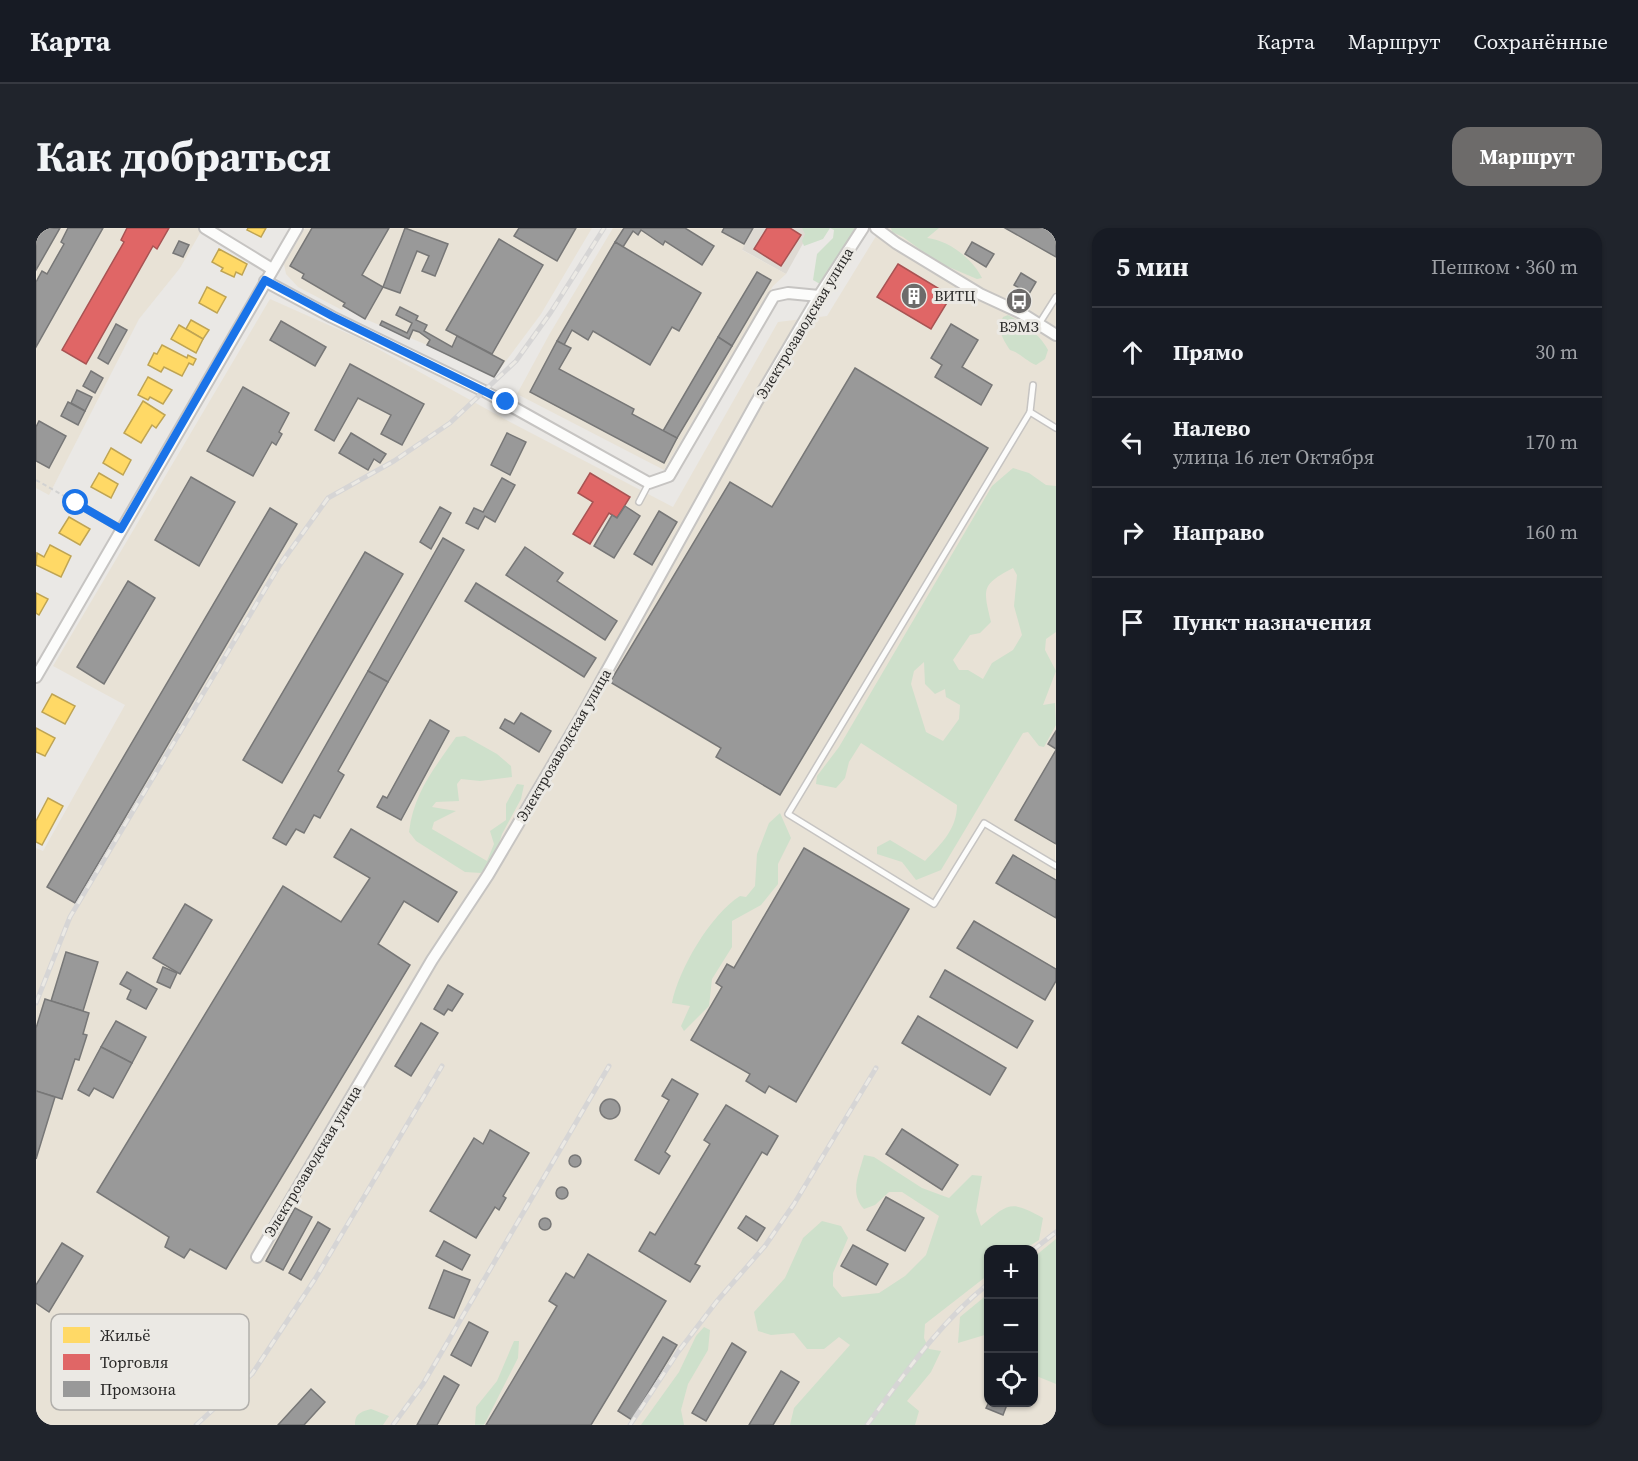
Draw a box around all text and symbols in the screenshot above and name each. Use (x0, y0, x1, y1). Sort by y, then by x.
text: Карта (30, 22, 111, 60)
text: Карта (1257, 27, 1315, 56)
text: Маршрут (1348, 27, 1441, 56)
text: Сохранённые (1474, 27, 1608, 56)
text: Как добраться (36, 127, 331, 185)
button: Маршрут (1452, 127, 1602, 186)
street label: Электрозаводская улица (751, 243, 858, 402)
text: 5 мин (1116, 249, 1189, 285)
text: Пешком · 360 m (1431, 253, 1578, 281)
building icon: ВИТЦ (899, 281, 929, 311)
place label: ВИТЦ (934, 285, 976, 306)
bus stop icon: ВЭМЗ (1004, 286, 1034, 316)
place label: ВЭМЗ (999, 316, 1039, 337)
icon: ahead (1116, 336, 1149, 369)
text: Прямо (1173, 337, 1243, 367)
text: 30 m (1535, 338, 1578, 366)
route end (492, 388, 518, 414)
text: Налево (1173, 413, 1250, 443)
icon: left (1116, 426, 1149, 459)
text: 170 m (1525, 428, 1578, 456)
text: улица 16 лет Октября (1173, 443, 1374, 471)
route start (62, 489, 88, 515)
icon: right (1116, 516, 1149, 549)
text: Направо (1173, 517, 1264, 547)
text: 160 m (1525, 518, 1578, 546)
icon: arrive (1116, 606, 1149, 639)
text: Пункт назначения (1173, 607, 1371, 637)
street label: Электрозаводская улица (511, 664, 616, 825)
street label: Электрозаводская улица (259, 1081, 366, 1240)
map controls (984, 1245, 1038, 1407)
button: + (984, 1245, 1038, 1299)
button: − (984, 1299, 1038, 1353)
legend (51, 1314, 249, 1410)
text: Жильё (100, 1324, 150, 1346)
text: Торговля (100, 1351, 168, 1373)
button: locate (984, 1353, 1038, 1407)
text: Промзона (100, 1378, 177, 1400)

